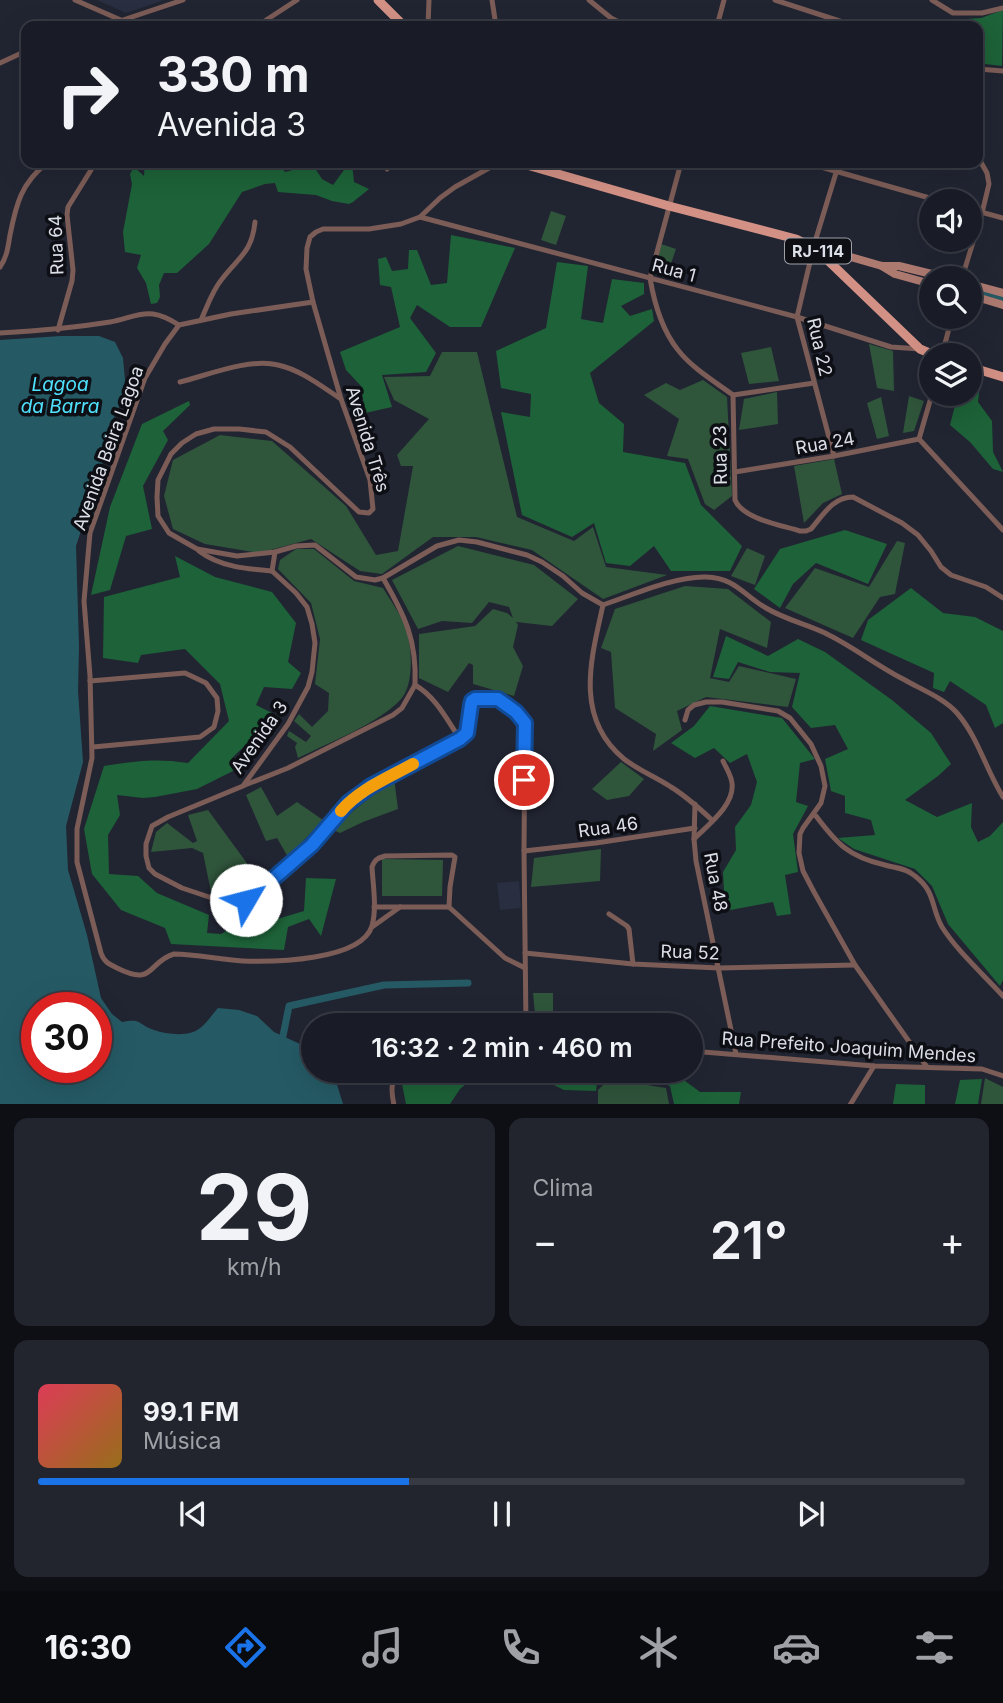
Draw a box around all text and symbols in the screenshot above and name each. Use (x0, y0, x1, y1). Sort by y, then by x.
text: 330 m (157, 45, 310, 104)
icon: right (42, 49, 133, 140)
text: Avenida 3 (157, 105, 306, 144)
map controls (919, 189, 982, 406)
button: sound (919, 189, 982, 252)
street label: Rua 64 (44, 215, 68, 275)
road number: RJ-114 (785, 238, 851, 264)
street label: Rua 1 (650, 254, 698, 286)
button: search (919, 266, 982, 329)
street label: Rua 22 (803, 316, 837, 378)
button: layers (919, 343, 982, 406)
street label: Avenida Beira Lagoa (68, 363, 148, 533)
water label: Lagoa da Barra (21, 373, 100, 418)
street label: Avenida Três (342, 383, 394, 495)
street label: Rua 23 (709, 425, 731, 485)
street label: Rua 24 (794, 427, 856, 459)
street label: Avenida 3 (226, 697, 292, 777)
pin (494, 750, 554, 810)
icon: arrive (505, 761, 543, 799)
street label: Rua 46 (577, 812, 639, 842)
street label: Rua 48 (700, 850, 732, 914)
position arrow (209, 863, 283, 937)
street label: Rua 52 (660, 940, 720, 964)
speed limit sign: 30 (21, 992, 112, 1083)
street label: Rua Prefeito Joaquim Mendes (721, 1028, 977, 1066)
text: 16:32 · 2 min · 460 m (371, 1032, 633, 1063)
text: 29 (196, 1152, 312, 1262)
text: Clima (533, 1174, 594, 1202)
text: 21° (710, 1209, 788, 1272)
text: − (533, 1218, 558, 1264)
text: + (940, 1218, 965, 1264)
text: km/h (227, 1253, 282, 1281)
text: 99.1 FM (143, 1396, 239, 1427)
text: Música (143, 1427, 221, 1455)
icon: previous (174, 1495, 212, 1533)
icon: pause (483, 1495, 521, 1533)
icon: next (792, 1495, 830, 1533)
icon: directions (221, 1623, 270, 1672)
icon: music (358, 1623, 407, 1672)
icon: phone (496, 1623, 545, 1672)
icon: climate (634, 1623, 683, 1672)
icon: car (772, 1623, 821, 1672)
icon: filters (910, 1623, 959, 1672)
text: 16:30 (44, 1628, 132, 1667)

